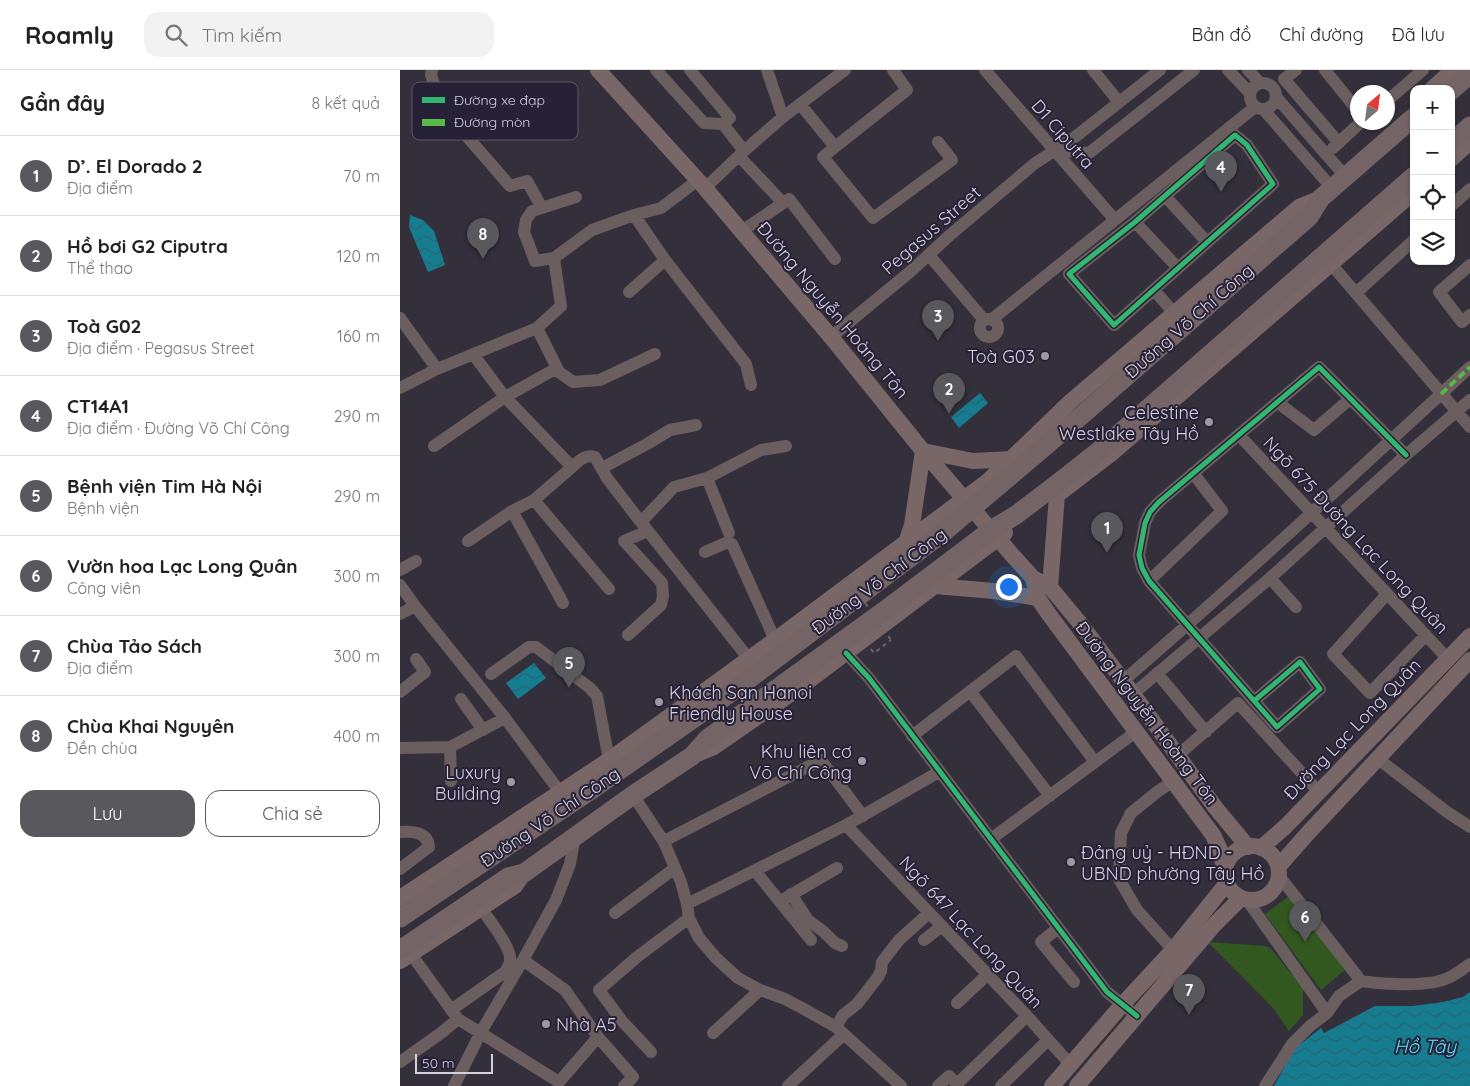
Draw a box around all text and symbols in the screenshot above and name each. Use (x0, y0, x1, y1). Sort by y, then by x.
search box (144, 12, 494, 57)
text: Roamly (25, 20, 114, 50)
icon: search (162, 21, 190, 49)
text: Tìm kiếm (202, 23, 282, 47)
text: Bản đồ (1192, 23, 1251, 46)
text: Chỉ đường (1279, 23, 1364, 46)
text: Đã lưu (1392, 23, 1445, 46)
legend (412, 82, 578, 140)
north arrow (1350, 85, 1395, 130)
map controls (1410, 85, 1455, 265)
button: + (1410, 85, 1455, 130)
text: Gần đây (20, 90, 105, 116)
text: Đường xe đạp (454, 91, 545, 109)
text: 8 kết quả (311, 93, 380, 113)
street label: D1 Ciputra (1026, 94, 1100, 174)
text: Đường mòn (454, 113, 530, 131)
button: − (1410, 130, 1455, 175)
pin: 4 (1205, 151, 1237, 192)
text: D’. El Dorado 2 (67, 154, 203, 178)
text: 1 (33, 166, 39, 186)
text: 70 m (343, 166, 380, 186)
button: locate (1410, 175, 1455, 220)
text: Địa điểm (67, 178, 133, 198)
street label: Pegasus Street (877, 181, 985, 279)
street label: Đường Nguyễn Hoàng Tôn (752, 217, 914, 403)
pin: 8 (467, 218, 499, 259)
button: layers (1410, 220, 1455, 265)
text: Hồ bơi G2 Ciputra (67, 234, 228, 258)
text: 2 (31, 246, 41, 266)
text: 120 m (337, 246, 380, 266)
text: Thể thao (67, 258, 133, 278)
street label: Đường Võ Chí Công (1120, 259, 1258, 383)
pin: 3 (922, 300, 954, 341)
text: Toà G02 (67, 314, 141, 338)
text: 3 (32, 326, 40, 346)
text: 160 m (337, 326, 380, 346)
text: Địa điểm · Pegasus Street (67, 338, 255, 358)
place label: Toà G03 (967, 345, 1035, 368)
marker: Toà G03 (1039, 350, 1051, 362)
pin: 2 (933, 373, 965, 414)
text: CT14A1 (67, 394, 129, 418)
place label: Celestine Westlake Tây Hồ (1059, 401, 1199, 445)
text: 4 (31, 406, 41, 426)
text: 290 m (334, 406, 380, 426)
marker: Celestine Westlake Tây Hồ (1203, 416, 1215, 428)
text: Địa điểm · Đường Võ Chí Công (67, 418, 290, 438)
street label: Ngõ 675 Đường Lạc Long Quân (1258, 431, 1454, 639)
text: Bệnh viện Tim Hà Nội (67, 474, 262, 498)
text: 5 (31, 486, 41, 506)
text: 290 m (334, 486, 380, 506)
text: Bệnh viện (67, 498, 139, 518)
pin: 1 (1091, 512, 1123, 553)
street label: Đường Võ Chí Công (807, 523, 951, 639)
text: Vườn hoa Lạc Long Quân (67, 554, 297, 578)
text: 6 (32, 566, 40, 586)
text: 300 m (334, 566, 380, 586)
your location (996, 574, 1022, 600)
text: Công viên (67, 578, 141, 598)
street label: Đường Nguyễn Hoàng Tôn (1070, 617, 1224, 809)
text: Chùa Tảo Sách (67, 634, 202, 658)
text: 7 (32, 646, 40, 666)
text: 300 m (334, 646, 380, 666)
pin: 5 (553, 647, 585, 688)
street label: Đường Lạc Long Quân (1278, 653, 1426, 805)
text: Địa điểm (67, 658, 133, 678)
place label: Khách Sạn Hanoi Friendly House (669, 681, 812, 725)
marker: Khách Sạn Hanoi Friendly House (653, 696, 665, 708)
text: Chùa Khai Nguyên (67, 714, 234, 738)
text: 8 (32, 726, 40, 746)
text: 400 m (334, 726, 380, 746)
text: Đền chùa (67, 738, 137, 758)
place label: Khu liên cơ Võ Chí Công (749, 740, 852, 784)
marker: Khu liên cơ Võ Chí Công (856, 755, 868, 767)
place label: Luxury Building (435, 761, 501, 805)
street label: Đường Võ Chí Công (476, 762, 624, 872)
marker: Luxury Building (505, 776, 517, 788)
button: Lưu (20, 790, 195, 837)
button: Chia sẻ (205, 790, 380, 837)
place label: Đảng uỷ - HĐND - UBND phường Tây Hồ (1081, 841, 1264, 885)
street label: Ngõ 647 Lạc Long Quân (894, 851, 1048, 1013)
marker: Đảng uỷ - HĐND - UBND phường Tây Hồ (1065, 856, 1077, 868)
pin: 6 (1289, 901, 1321, 942)
pin: 7 (1173, 974, 1205, 1015)
place label: Nhà A5 (556, 1013, 617, 1036)
marker: Nhà A5 (540, 1018, 552, 1030)
water label: Hồ Tây (1394, 1034, 1457, 1058)
scale bar (415, 1051, 492, 1074)
text: 50 m (422, 1054, 455, 1072)

